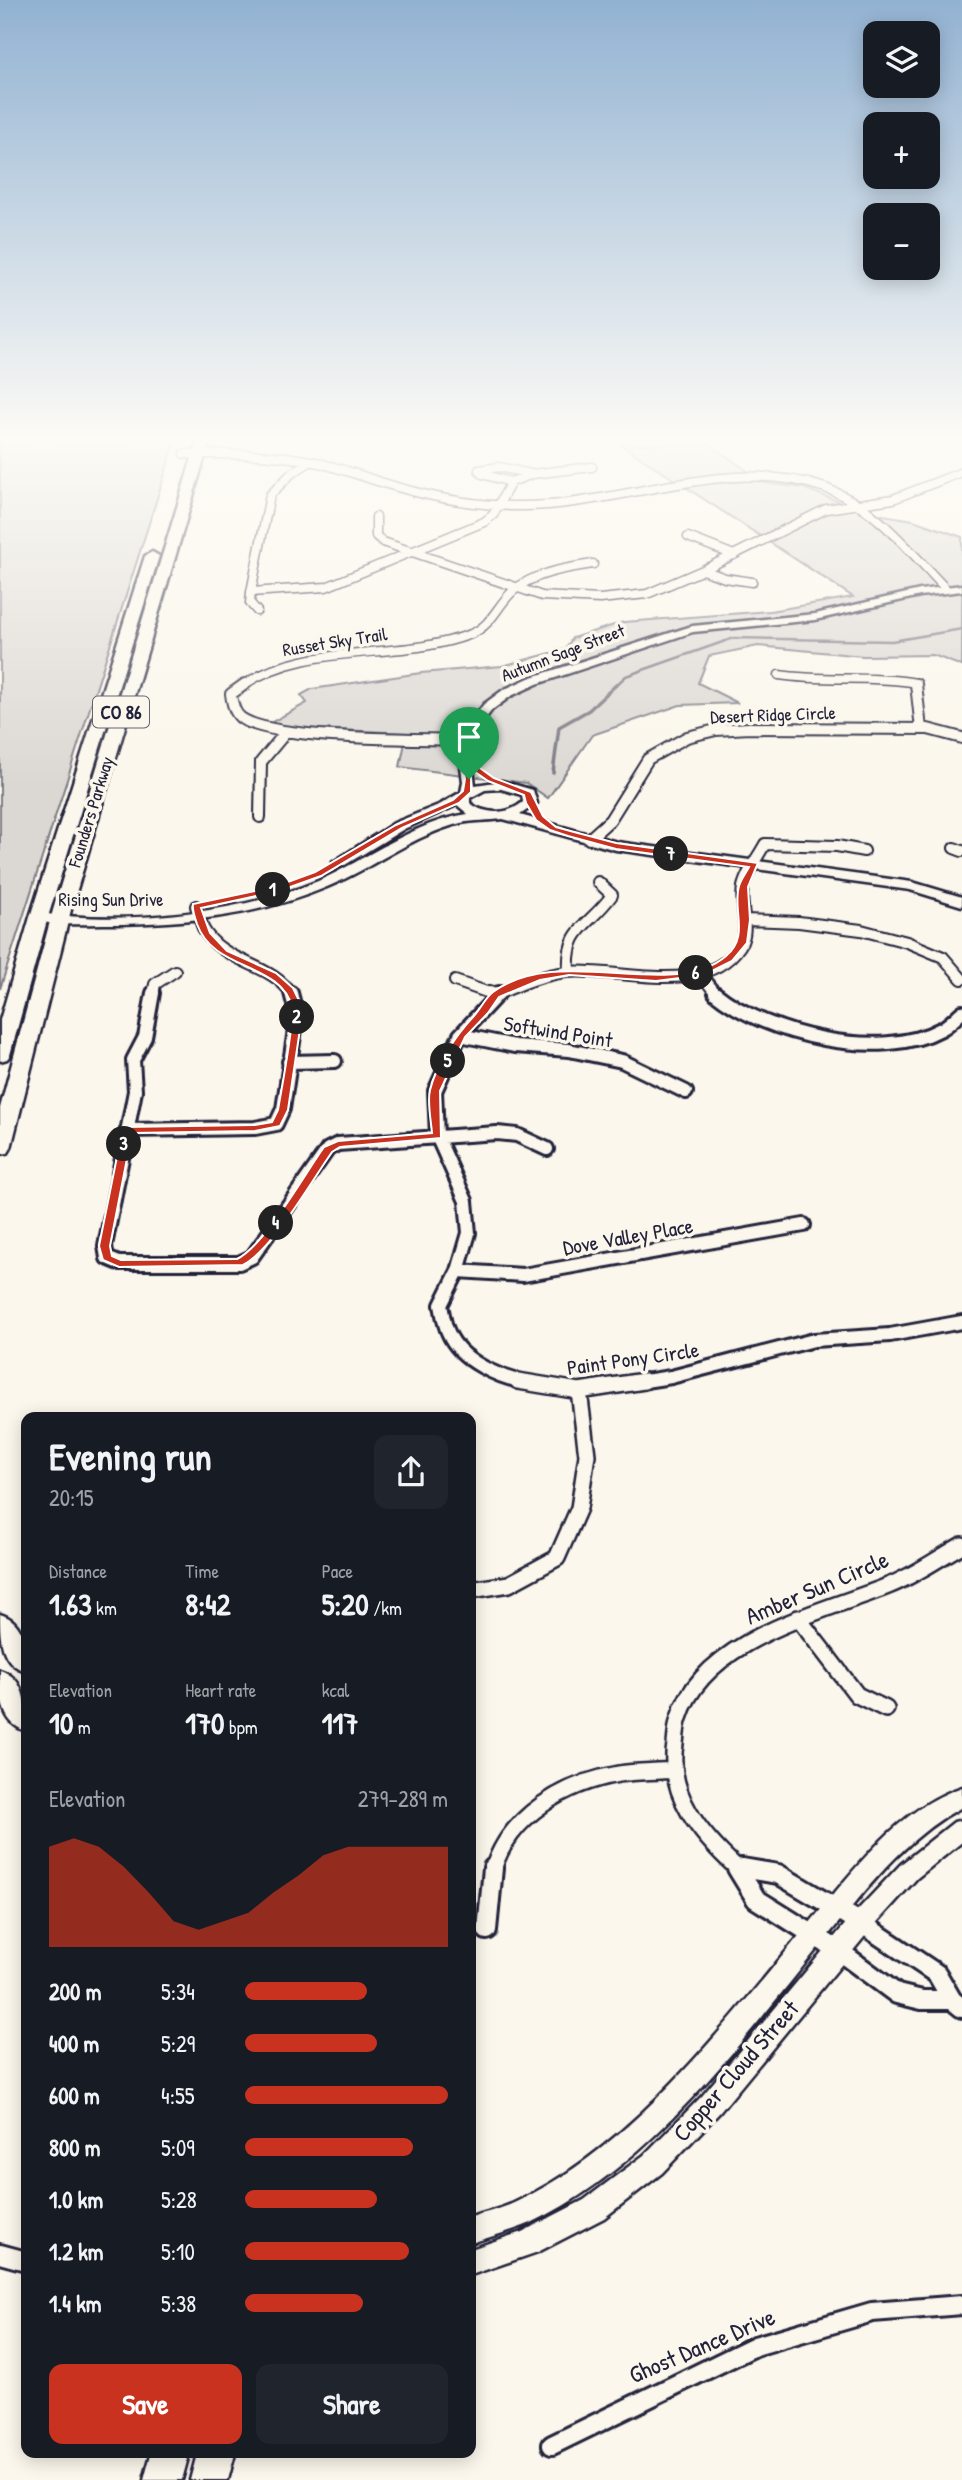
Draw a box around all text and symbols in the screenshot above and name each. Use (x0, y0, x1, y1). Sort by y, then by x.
map controls (863, 21, 940, 280)
button: layers (863, 21, 940, 98)
button: + (863, 112, 940, 189)
button: − (863, 203, 940, 280)
street label: Autumn Sage Street (497, 617, 629, 688)
street label: Russet Sky Trail (281, 621, 389, 662)
road number: CO 86 (93, 696, 149, 727)
street label: Desert Ridge Circle (710, 700, 836, 729)
pin (439, 707, 499, 779)
icon: arrive (450, 718, 488, 756)
street label: Founders Parkway (62, 753, 119, 871)
pin: 7 (654, 836, 688, 872)
text: 7 (666, 840, 675, 866)
pin: 1 (256, 872, 290, 908)
text: 1 (269, 876, 276, 902)
street label: Rising Sun Drive (58, 887, 164, 912)
pin: 6 (678, 956, 714, 990)
text: 6 (692, 959, 699, 985)
pin: 2 (280, 1000, 314, 1034)
text: 2 (292, 1003, 301, 1029)
street label: Softwind Point (502, 1009, 615, 1055)
pin: 5 (430, 1044, 466, 1078)
text: 5 (443, 1047, 452, 1073)
pin: 3 (106, 1126, 142, 1162)
text: 3 (119, 1130, 128, 1156)
pin: 4 (258, 1206, 294, 1240)
text: 4 (272, 1209, 279, 1235)
street label: Dove Valley Place (561, 1211, 695, 1262)
street label: Paint Pony Circle (565, 1335, 701, 1382)
text: Evening run (49, 1430, 212, 1482)
button: share (374, 1435, 448, 1509)
text: 20:15 (49, 1482, 93, 1513)
street label: Amber Sun Circle (740, 1542, 893, 1632)
text: Distance (49, 1558, 107, 1584)
text: Time (185, 1558, 219, 1584)
text: Pace (322, 1558, 353, 1584)
text: 1.63 (49, 1584, 92, 1624)
text: 8:42 (185, 1584, 231, 1624)
text: 5:20 (322, 1584, 369, 1624)
text: km (92, 1595, 117, 1621)
text: /km (369, 1595, 402, 1621)
text: Elevation (49, 1677, 112, 1703)
text: Heart rate (185, 1677, 256, 1703)
text: kcal (322, 1677, 349, 1703)
text: 10 (49, 1703, 73, 1743)
text: 170 (185, 1703, 225, 1743)
text: 117 (322, 1703, 358, 1743)
text: m (73, 1714, 91, 1740)
text: bpm (225, 1714, 258, 1740)
text: Elevation (49, 1783, 125, 1814)
text: 279–289 m (358, 1783, 448, 1814)
text: 200 m (49, 1976, 101, 2007)
text: 5:34 (161, 1976, 195, 2007)
street label: Copper Cloud Street (665, 1992, 806, 2148)
text: 400 m (49, 2028, 99, 2059)
text: 5:29 (161, 2028, 195, 2059)
text: 600 m (49, 2080, 100, 2111)
text: 4:55 (161, 2080, 194, 2111)
text: 800 m (49, 2132, 101, 2163)
text: 5:09 (161, 2132, 195, 2163)
text: 1.0 km (49, 2184, 103, 2215)
text: 5:28 (161, 2184, 197, 2215)
text: 1.2 km (49, 2236, 104, 2267)
text: 5:10 (161, 2236, 195, 2267)
text: 1.4 km (49, 2288, 101, 2319)
text: 5:38 (161, 2288, 196, 2319)
street label: Ghost Dance Drive (624, 2300, 780, 2390)
button: Save (49, 2364, 242, 2444)
button: Share (256, 2364, 448, 2444)

